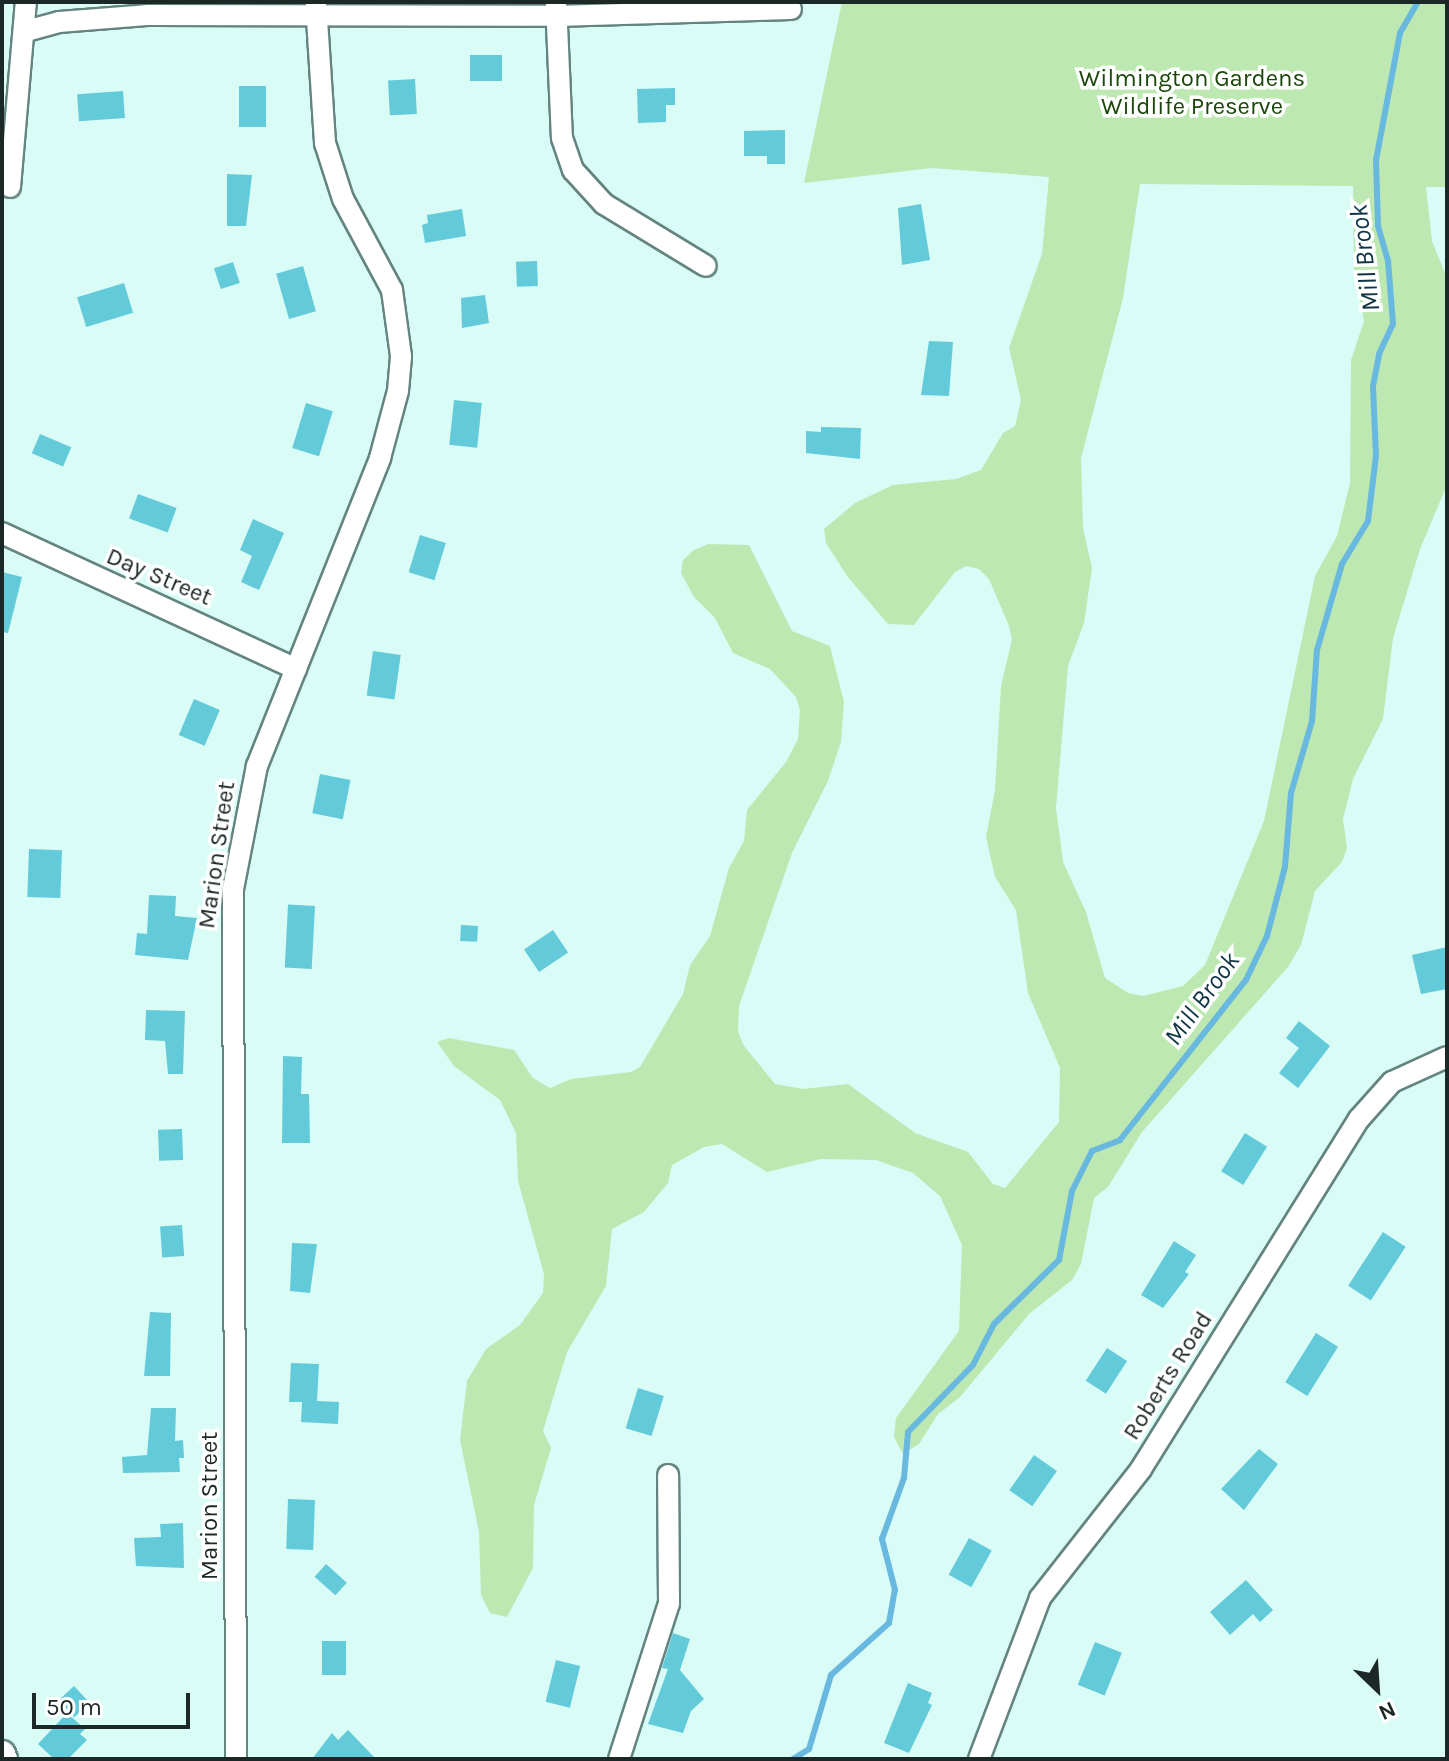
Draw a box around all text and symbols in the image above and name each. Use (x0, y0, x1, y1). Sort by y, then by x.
park label: Wilmington Gardens Wildlife Preserve (1079, 65, 1305, 121)
water label: Mill Brook (1343, 203, 1387, 313)
street label: Day Street (102, 542, 216, 612)
street label: Marion Street (192, 779, 242, 931)
water label: Mill Brook (1158, 946, 1246, 1052)
street label: Roberts Road (1117, 1307, 1219, 1445)
street label: Marion Street (196, 1432, 224, 1580)
north arrow (1337, 1649, 1417, 1729)
scale bar (36, 1677, 194, 1727)
text: 50 m (46, 1693, 102, 1721)
text: N (1374, 1696, 1400, 1726)

